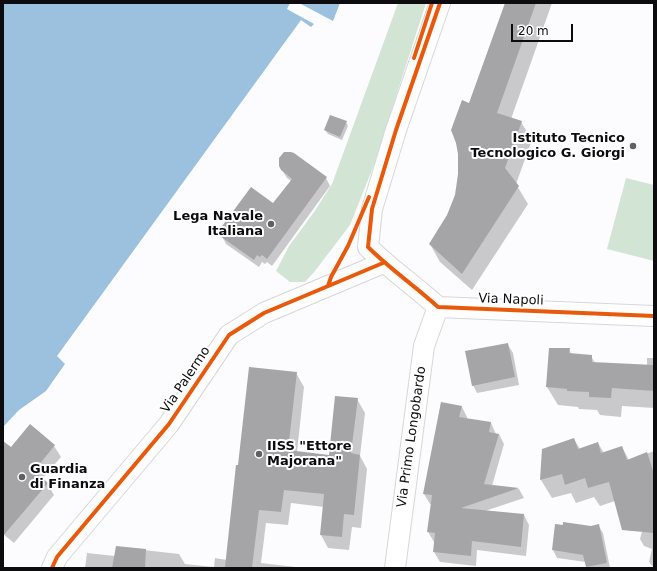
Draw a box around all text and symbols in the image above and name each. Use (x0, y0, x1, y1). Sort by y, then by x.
scale bar (513, 16, 575, 42)
text: 20 m (518, 24, 549, 38)
place label: Istituto Tecnico Tecnologico G. Giorgi (470, 131, 625, 162)
marker: Istituto Tecnico Tecnologico G. Giorgi (628, 141, 638, 151)
place label: Lega Navale Italiana (173, 209, 263, 240)
marker: Lega Navale Italiana (266, 219, 276, 229)
street label: Via Napoli (478, 291, 544, 309)
street label: Via Palermo (158, 344, 214, 416)
street label: Via Primo Longobardo (394, 365, 430, 509)
place label: IISS "Ettore Majorana" (267, 439, 352, 470)
marker: IISS "Ettore Majorana" (254, 449, 264, 459)
place label: Guardia di Finanza (30, 462, 105, 493)
marker: Guardia di Finanza (17, 472, 27, 482)

